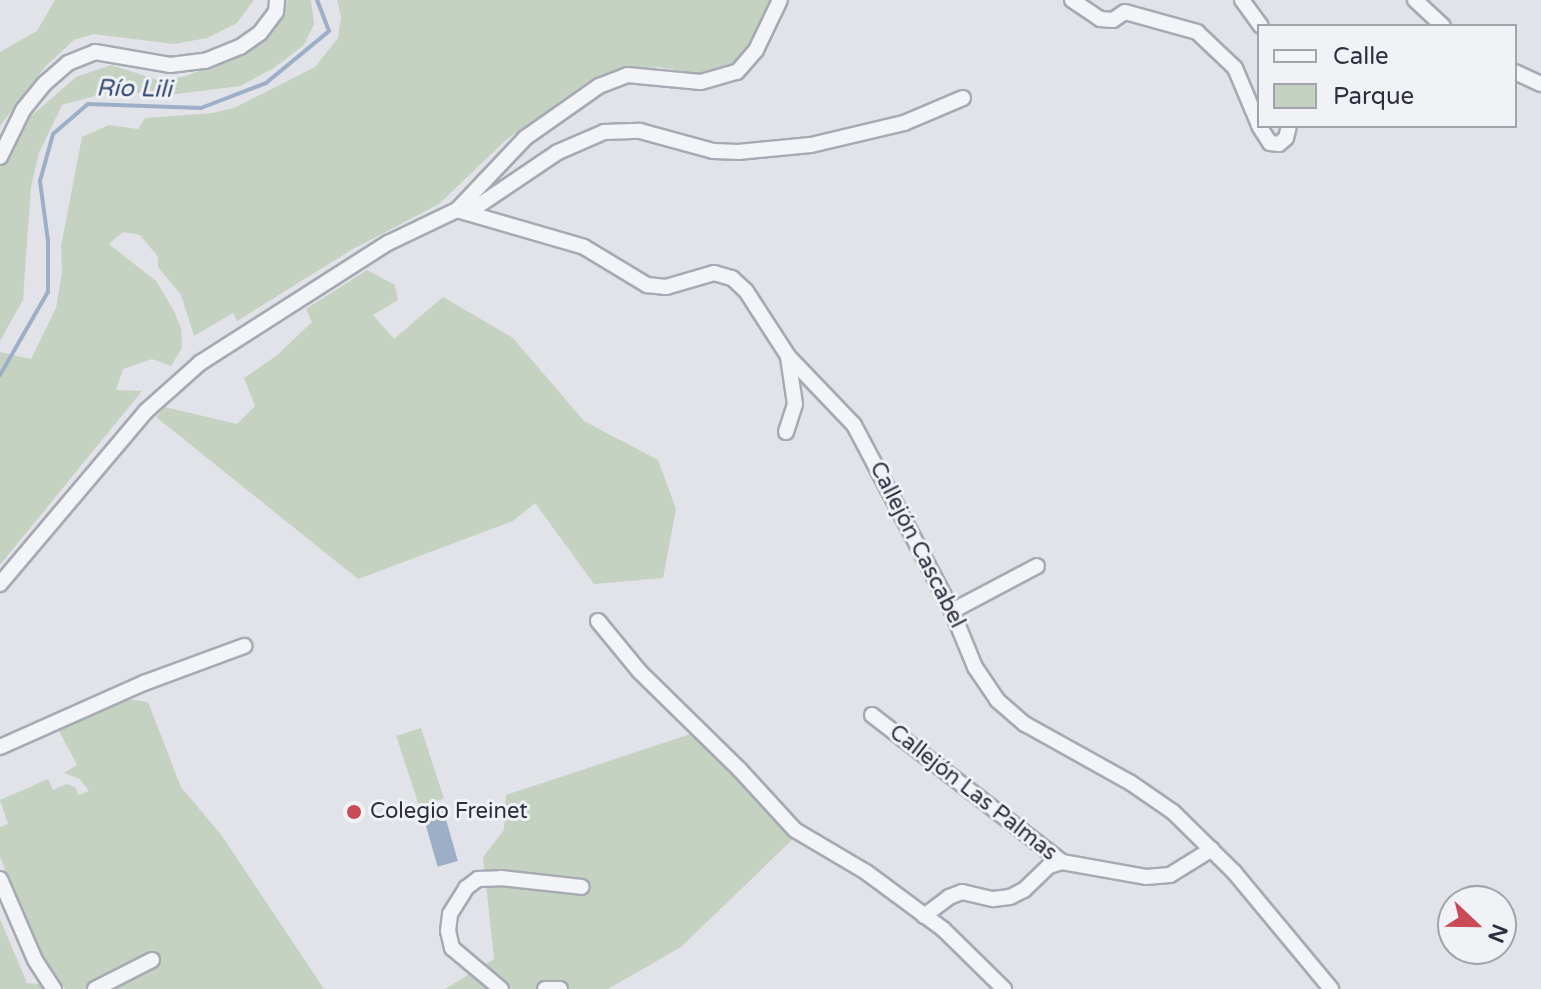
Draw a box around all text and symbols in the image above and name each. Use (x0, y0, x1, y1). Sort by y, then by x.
legend (1257, 24, 1517, 128)
text: Calle (1333, 42, 1389, 71)
water label: Río Lili (96, 74, 172, 104)
text: Parque (1333, 82, 1414, 111)
street label: Callejón Cascabel (864, 457, 970, 633)
street label: Callejón Las Palmas (884, 719, 1062, 867)
place label: Colegio Freinet (370, 799, 528, 825)
marker: Colegio Freinet (345, 803, 363, 821)
north arrow (1437, 885, 1517, 965)
text: N (1482, 920, 1513, 946)

